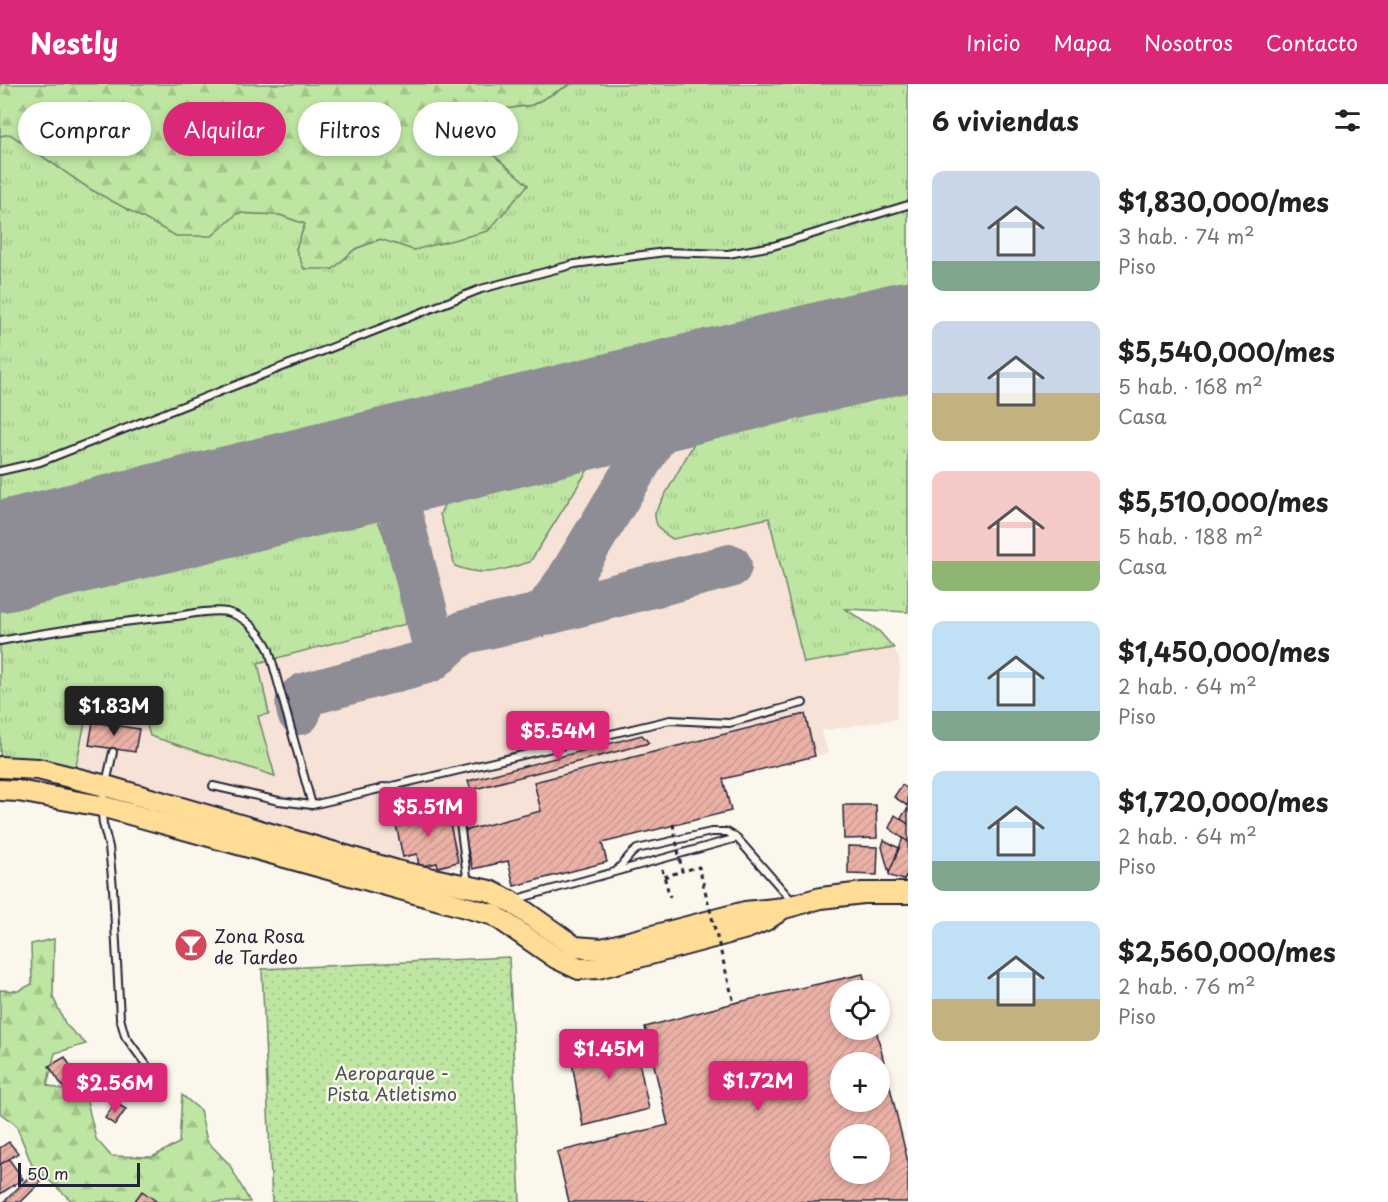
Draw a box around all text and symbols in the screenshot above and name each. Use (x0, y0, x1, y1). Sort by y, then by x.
text: Nestly (30, 21, 118, 64)
text: Inicio (966, 26, 1020, 58)
text: Mapa (1053, 26, 1111, 58)
text: Nosotros (1144, 26, 1233, 58)
text: Contacto (1266, 26, 1358, 58)
text: 6 viviendas (932, 101, 1079, 140)
chip: Comprar (18, 102, 151, 156)
chip: Alquilar (163, 102, 286, 156)
chip: Filtros (298, 102, 401, 156)
chip: Nuevo (413, 102, 518, 156)
icon: filters (1331, 104, 1364, 137)
text: $1,830,000/mes (1118, 182, 1329, 221)
icon: home (980, 195, 1052, 267)
text: 3 hab. · 74 m² (1118, 221, 1254, 251)
text: Piso (1118, 251, 1156, 281)
text: $5,540,000/mes (1118, 332, 1335, 371)
icon: home (980, 345, 1052, 417)
text: 5 hab. · 168 m² (1118, 371, 1263, 401)
text: Casa (1118, 401, 1167, 431)
text: $5,510,000/mes (1118, 482, 1329, 521)
icon: home (980, 495, 1052, 567)
text: 5 hab. · 188 m² (1118, 521, 1263, 551)
text: Casa (1118, 551, 1167, 581)
text: $1,450,000/mes (1118, 632, 1330, 671)
icon: home (980, 645, 1052, 717)
text: 2 hab. · 64 m² (1118, 671, 1257, 701)
pin: $1.83M (65, 686, 163, 737)
text: $1.83M (79, 690, 149, 720)
text: Piso (1118, 701, 1156, 731)
pin: $5.54M (509, 711, 607, 762)
text: $5.54M (520, 715, 596, 745)
text: $1,720,000/mes (1118, 782, 1328, 821)
pin: $5.51M (379, 787, 477, 838)
text: $5.51M (393, 791, 463, 821)
icon: home (980, 795, 1052, 867)
text: 2 hab. · 64 m² (1118, 821, 1257, 851)
text: Piso (1118, 851, 1156, 881)
place label: Zona Rosa de Tardeo (214, 922, 305, 970)
bar icon: Zona Rosa de Tardeo (173, 927, 209, 963)
text: $2,560,000/mes (1118, 932, 1336, 971)
icon: home (980, 945, 1052, 1017)
text: 2 hab. · 76 m² (1118, 971, 1255, 1001)
map controls (830, 980, 890, 1184)
button: locate (830, 980, 890, 1040)
text: Piso (1118, 1001, 1156, 1031)
pin: $1.45M (560, 1029, 658, 1080)
text: $1.45M (573, 1033, 645, 1063)
button: + (830, 1052, 890, 1112)
park label: Aeroparque - Pista Atletismo (327, 1059, 457, 1107)
pin: $1.72M (709, 1061, 807, 1112)
pin: $2.56M (66, 1063, 164, 1114)
text: $1.72M (723, 1065, 793, 1095)
text: $2.56M (76, 1067, 154, 1097)
button: − (830, 1124, 890, 1184)
scale bar (18, 1160, 140, 1188)
text: 50 m (27, 1161, 68, 1185)

